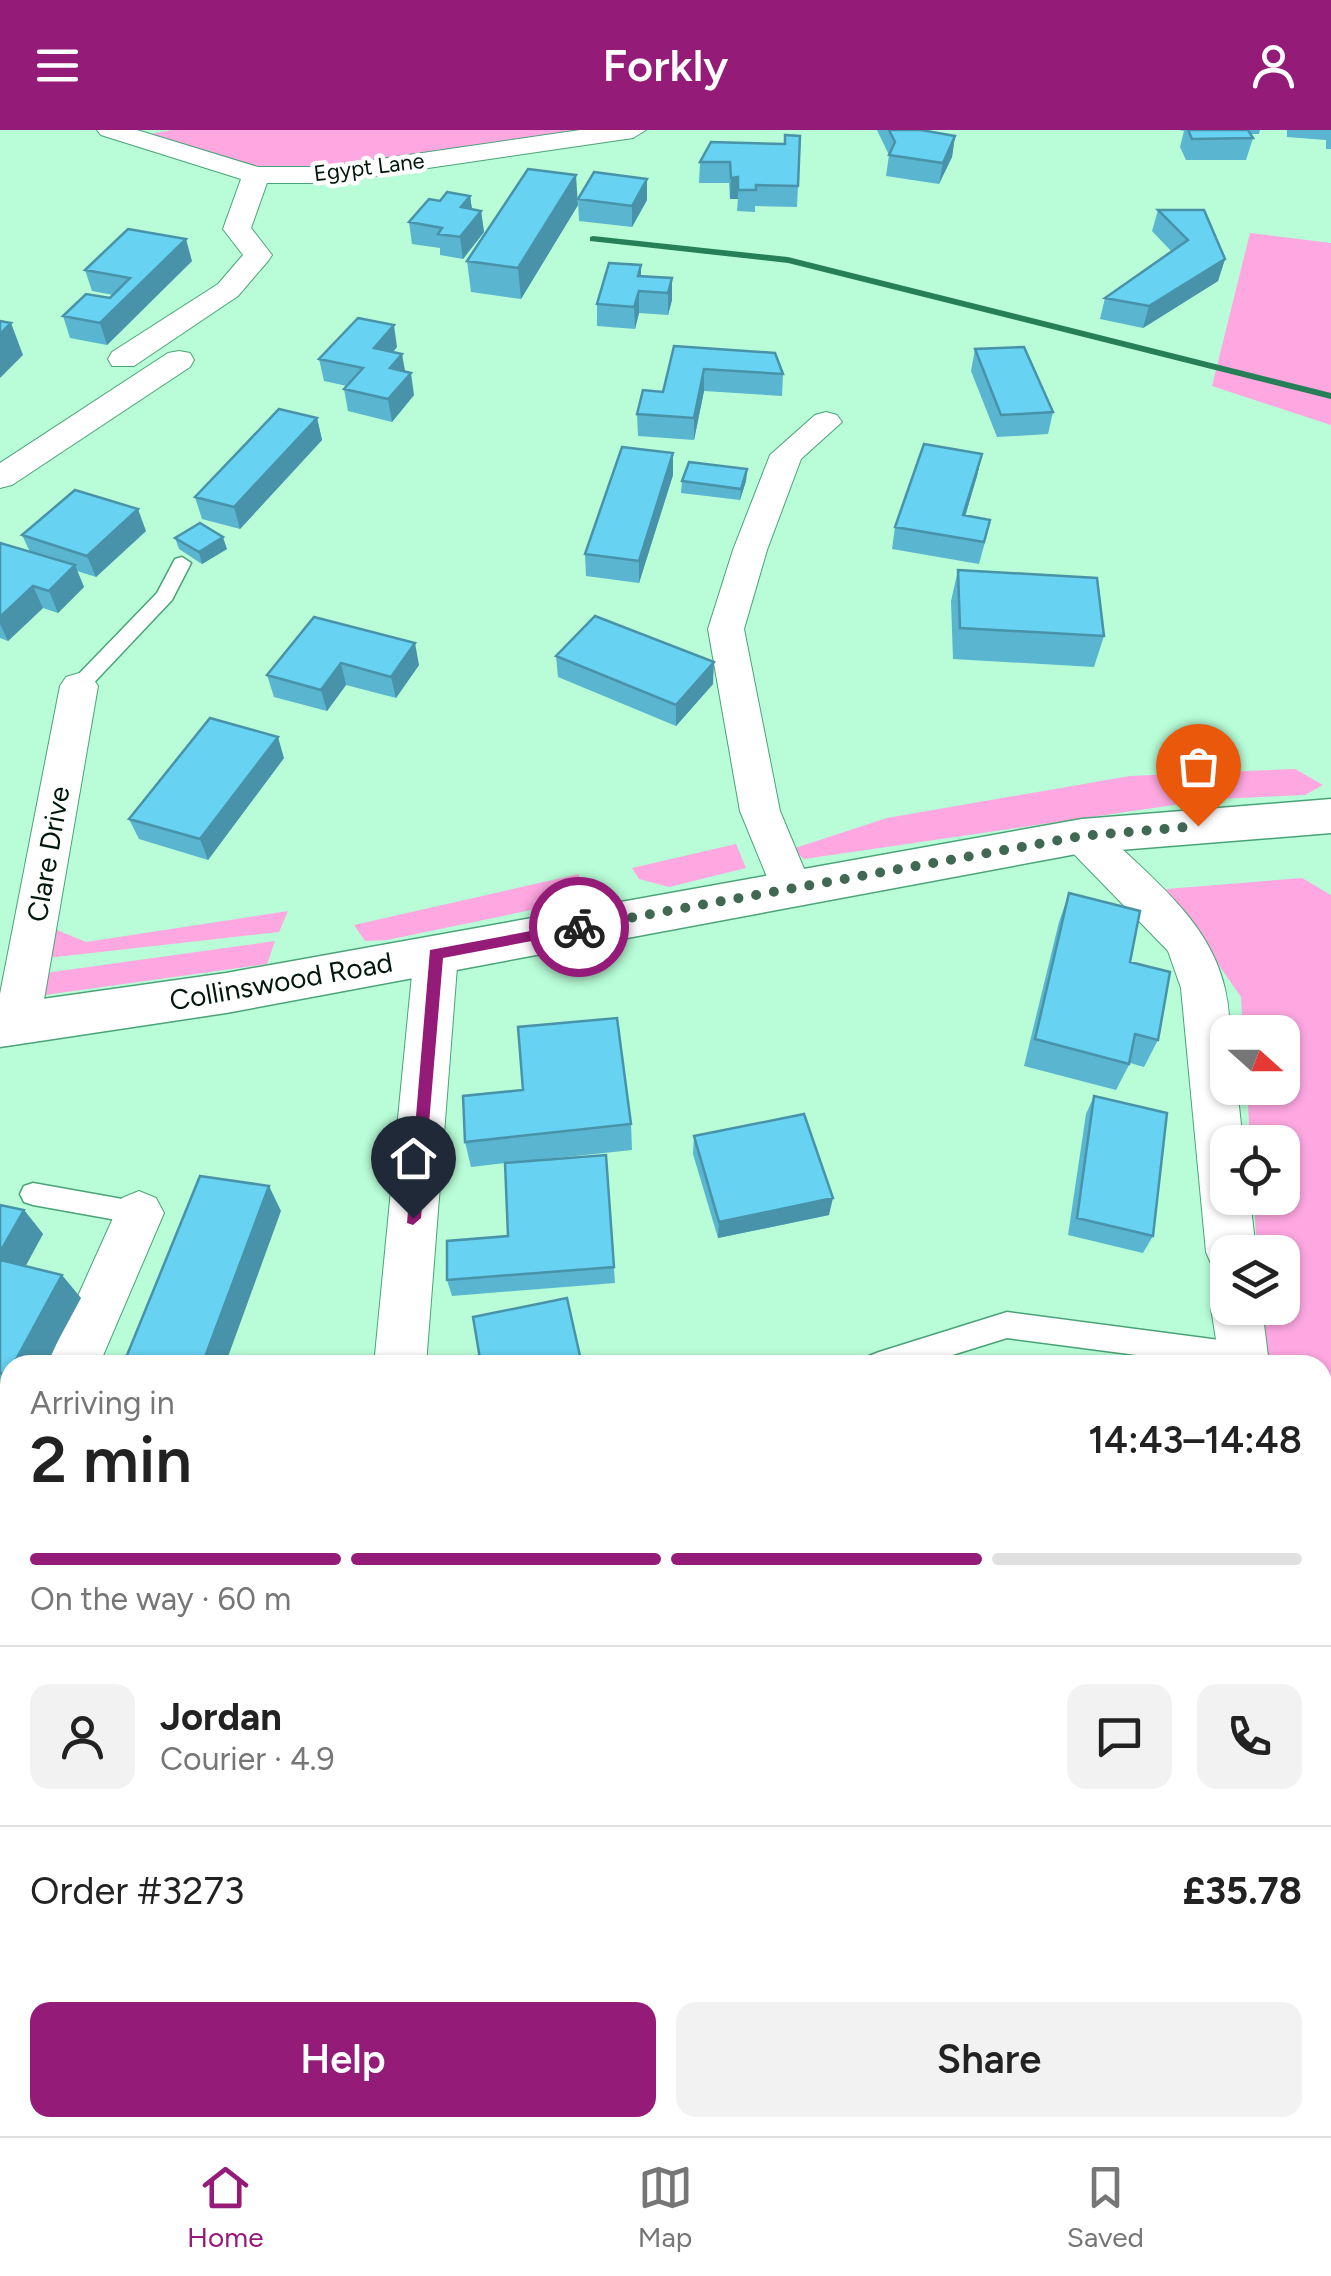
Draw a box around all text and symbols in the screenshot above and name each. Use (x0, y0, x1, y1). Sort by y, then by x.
icon: menu (30, 38, 85, 93)
text: Forkly (603, 38, 728, 92)
icon: person (1246, 38, 1301, 93)
street label: Egypt Lane (312, 147, 426, 187)
pin (1156, 724, 1241, 827)
icon: bag (1171, 739, 1226, 794)
street label: Clare Drive (19, 784, 77, 924)
courier (529, 877, 629, 977)
icon: bike (552, 900, 607, 955)
street label: Collinswood Road (167, 945, 395, 1017)
north arrow (1210, 1015, 1300, 1105)
map controls (1210, 1015, 1300, 1325)
pin (371, 1116, 456, 1219)
button: locate (1210, 1125, 1300, 1215)
icon: home (386, 1131, 441, 1186)
button: layers (1210, 1235, 1300, 1325)
text: Arriving in (30, 1384, 175, 1422)
text: 14:43–14:48 (1088, 1417, 1302, 1463)
text: 2 min (30, 1420, 192, 1498)
text: On the way · 60 m (30, 1580, 291, 1618)
button: person (30, 1684, 135, 1789)
button: chat (1067, 1684, 1172, 1789)
button: phone (1197, 1684, 1302, 1789)
text: Jordan (160, 1694, 282, 1740)
text: Courier · 4.9 (160, 1740, 335, 1778)
text: Order #3273 (30, 1868, 244, 1914)
text: £35.78 (1182, 1868, 1302, 1914)
button: Help (30, 2002, 656, 2117)
button: Share (676, 2002, 1302, 2117)
tab: Home (187, 2160, 263, 2254)
tab: Map (638, 2160, 693, 2254)
tab: Saved (1067, 2160, 1144, 2254)

